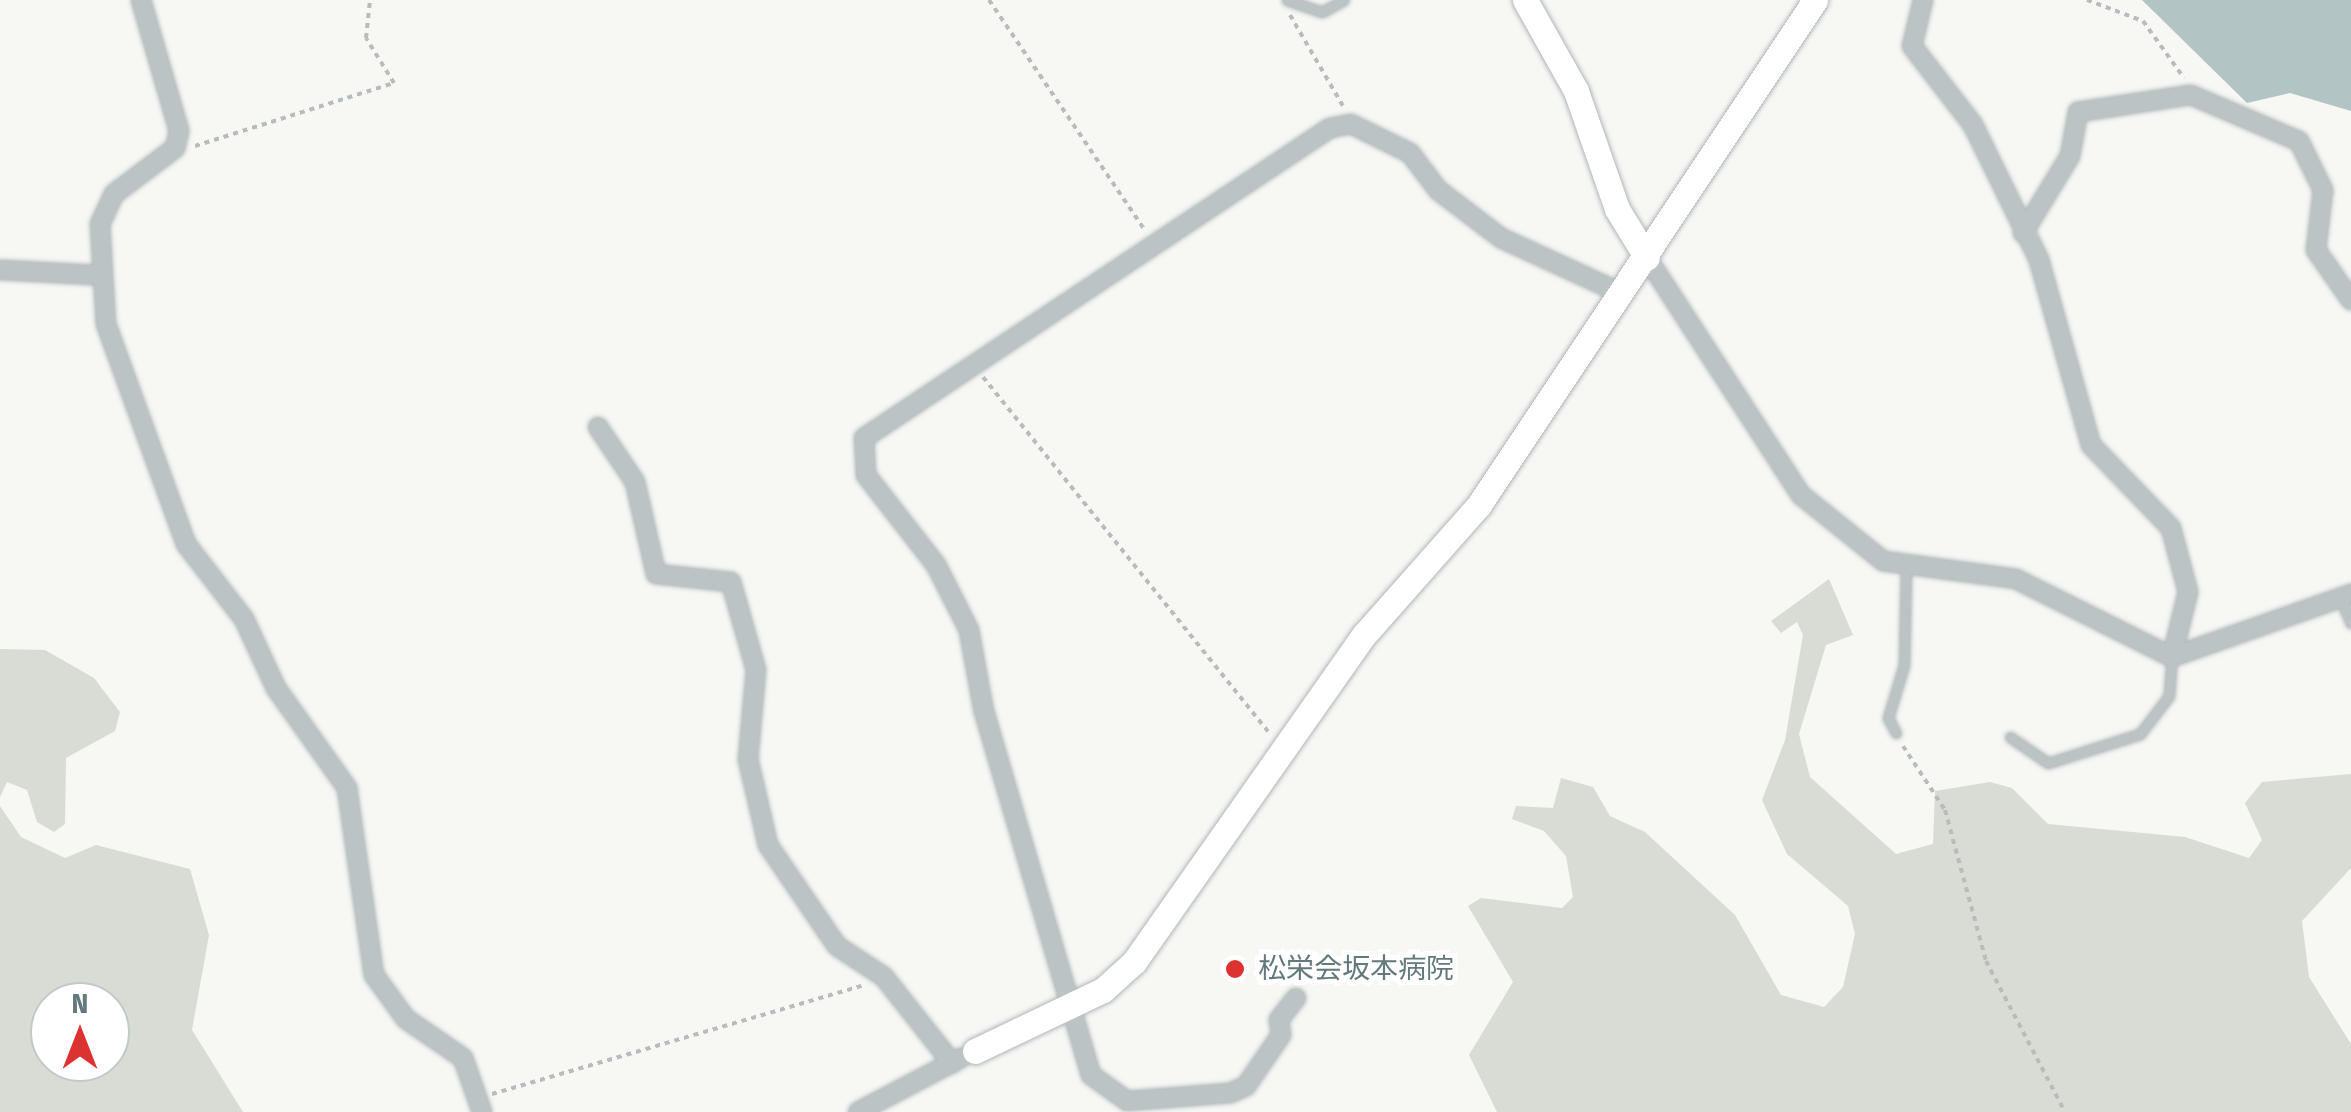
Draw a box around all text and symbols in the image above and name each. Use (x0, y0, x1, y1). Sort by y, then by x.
place label: 松栄会坂本病院 (1258, 952, 1454, 986)
marker: 松栄会坂本病院 (1222, 956, 1248, 982)
north arrow (30, 982, 130, 1082)
text: N (72, 987, 88, 1020)

